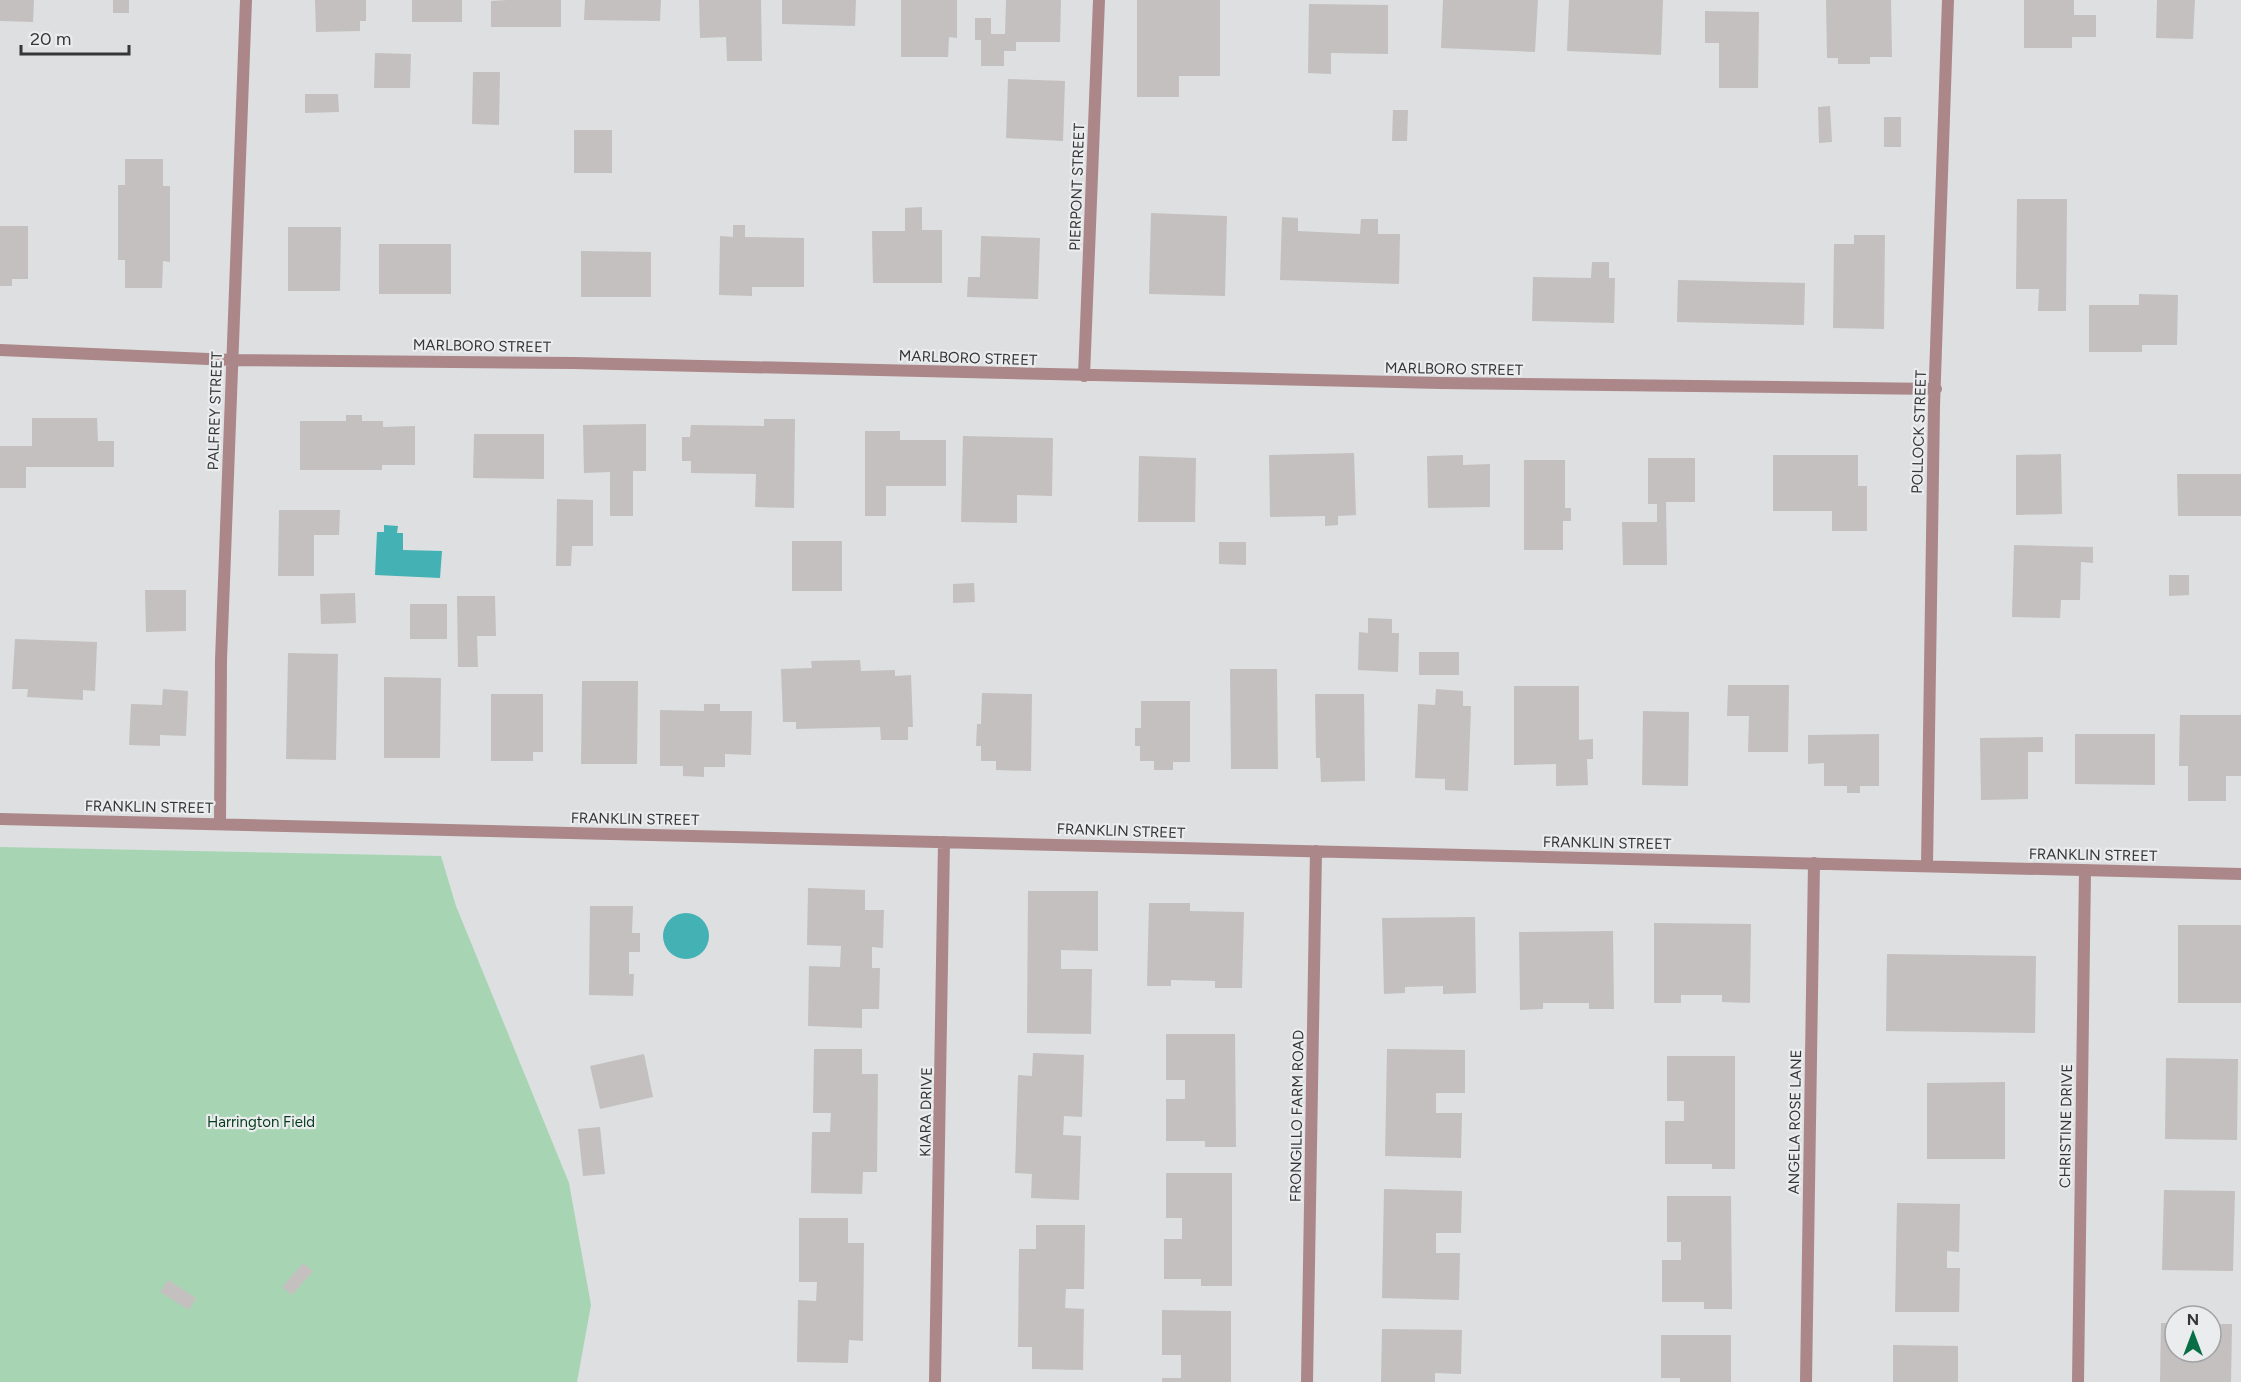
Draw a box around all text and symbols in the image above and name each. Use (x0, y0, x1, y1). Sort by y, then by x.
scale bar (21, 18, 129, 56)
text: 20 m (30, 28, 71, 50)
street label: PIERPONT STREET (1066, 122, 1088, 251)
street label: MARLBORO STREET (413, 336, 552, 356)
street label: MARLBORO STREET (898, 347, 1038, 369)
street label: PALFREY STREET (204, 351, 226, 471)
street label: MARLBORO STREET (1385, 359, 1524, 379)
street label: POLLOCK STREET (1908, 369, 1930, 494)
street label: FRANKLIN STREET (85, 797, 214, 817)
street label: FRANKLIN STREET (571, 809, 700, 829)
street label: FRANKLIN STREET (1056, 820, 1186, 842)
street label: FRANKLIN STREET (1543, 833, 1672, 853)
street label: FRANKLIN STREET (2029, 845, 2158, 865)
street label: FRONGILLO FARM ROAD (1286, 1030, 1308, 1202)
street label: ANGELA ROSE LANE (1785, 1049, 1805, 1195)
street label: CHRISTINE DRIVE (2056, 1064, 2076, 1188)
street label: KIARA DRIVE (916, 1067, 936, 1157)
park label: Harrington Field (207, 1113, 315, 1131)
north arrow (2163, 1304, 2223, 1364)
text: N (2187, 1310, 2199, 1329)

